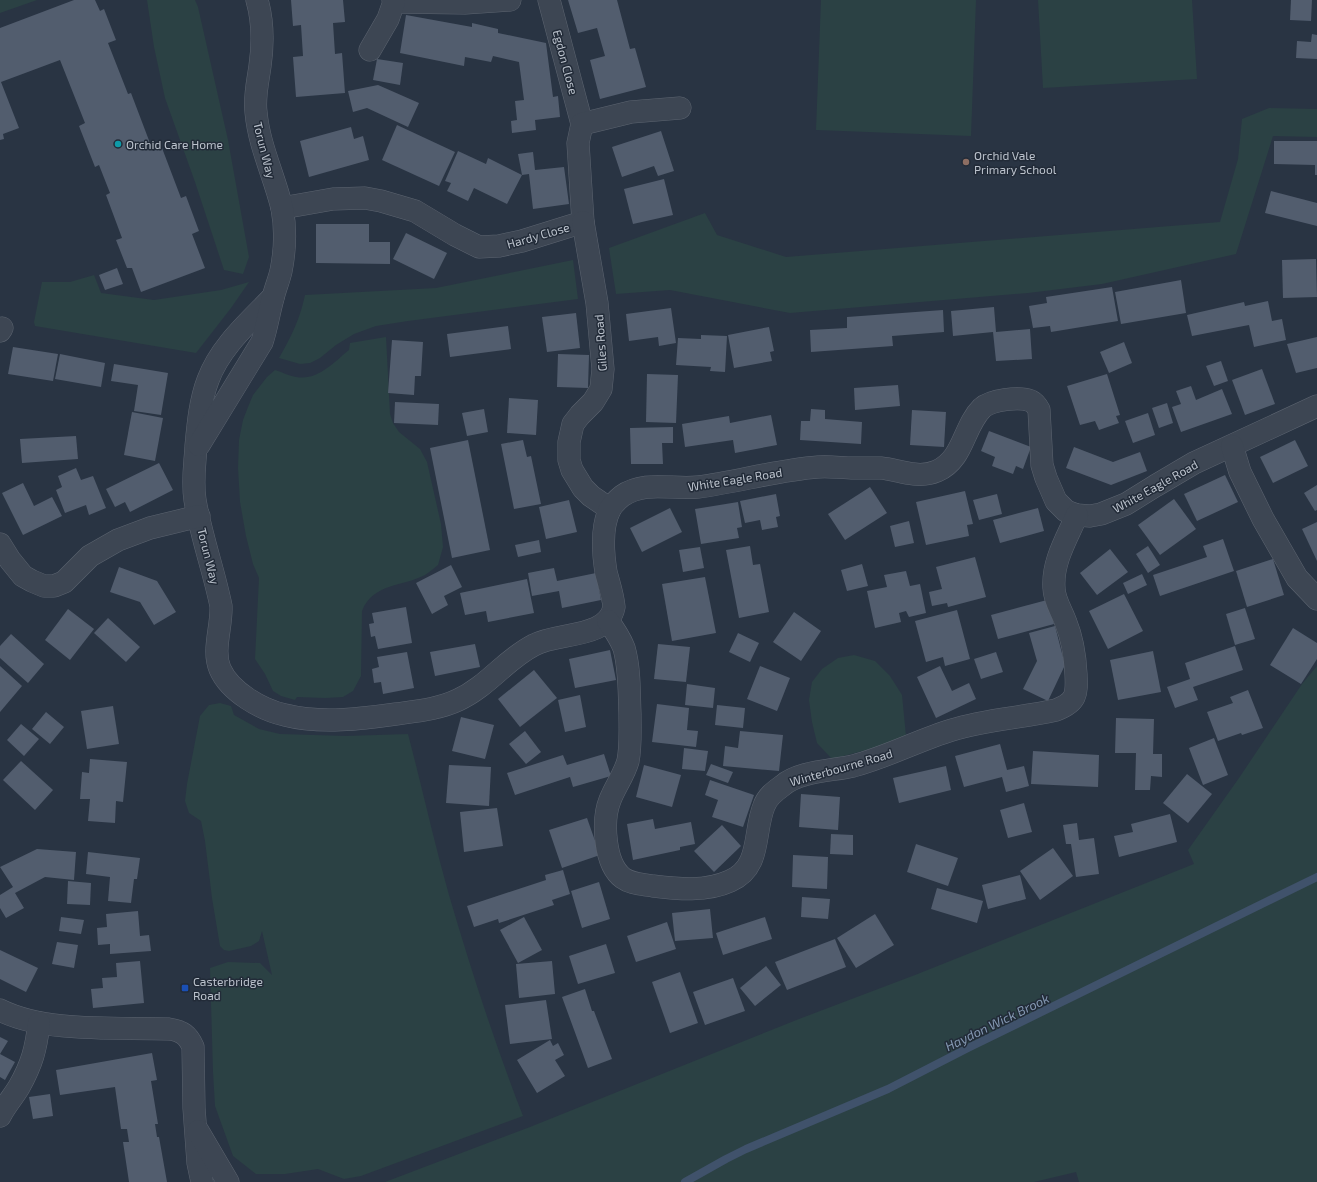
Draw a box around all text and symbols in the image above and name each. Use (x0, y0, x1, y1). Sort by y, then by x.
street label: Egdon Close (551, 28, 581, 96)
street label: Torun Way (251, 120, 279, 180)
place label: Orchid Care Home (126, 137, 223, 151)
marker: Orchid Care Home (113, 139, 123, 149)
place label: Orchid Vale Primary School (974, 148, 1057, 176)
marker: Orchid Vale Primary School (961, 157, 971, 167)
street label: Hardy Close (505, 219, 571, 251)
street label: Giles Road (591, 314, 609, 372)
street label: White Eagle Road (1110, 457, 1200, 515)
street label: White Eagle Road (687, 465, 783, 493)
street label: Torun Way (195, 526, 223, 586)
street label: Winterbourne Road (788, 746, 894, 788)
place label: Casterbridge Road (193, 974, 263, 1002)
marker: Casterbridge Road (180, 983, 190, 993)
water label: Haydon Wick Brook (942, 990, 1052, 1054)

